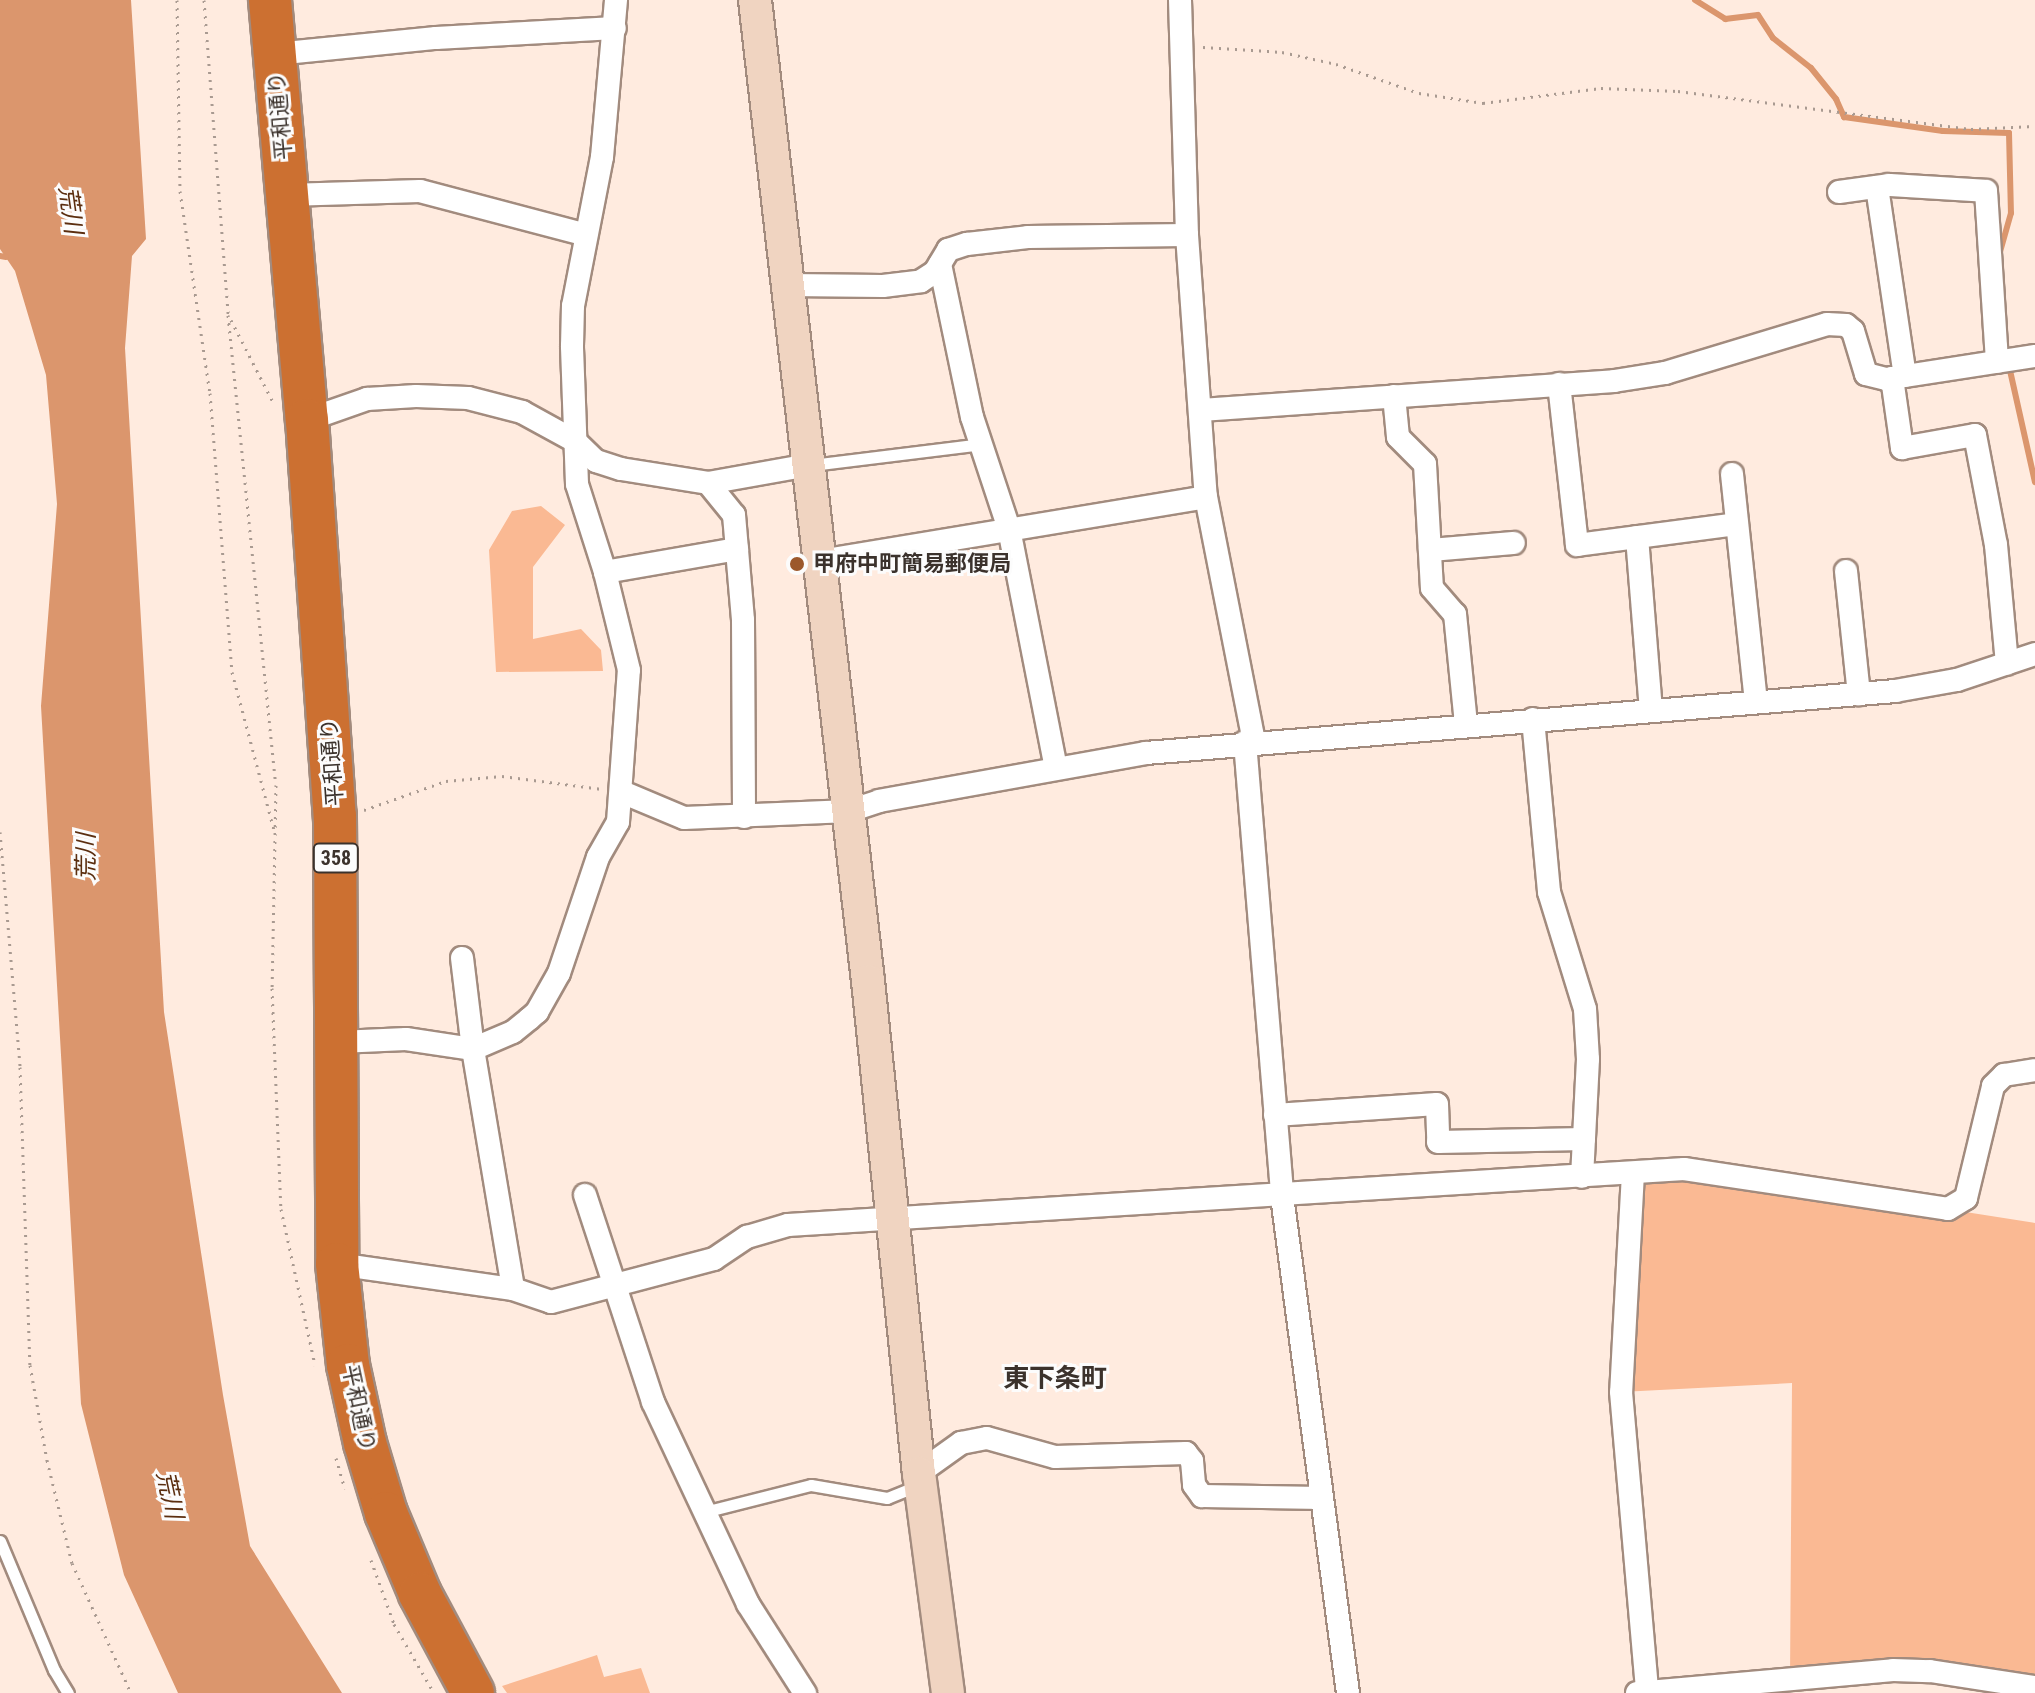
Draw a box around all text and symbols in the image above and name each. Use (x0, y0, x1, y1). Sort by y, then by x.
street label: 平和通り (263, 71, 297, 161)
water label: 荒川 (52, 184, 88, 236)
place label: 甲府中町簡易郵便局 (813, 551, 1011, 577)
marker: 甲府中町簡易郵便局 (788, 555, 806, 573)
street label: 平和通り (316, 717, 348, 807)
water label: 荒川 (73, 833, 101, 881)
road number: 358 (312, 842, 360, 874)
street label: 平和通り (337, 1362, 381, 1454)
district label: 東下条町 (1003, 1363, 1107, 1395)
water label: 荒川 (150, 1469, 188, 1521)

